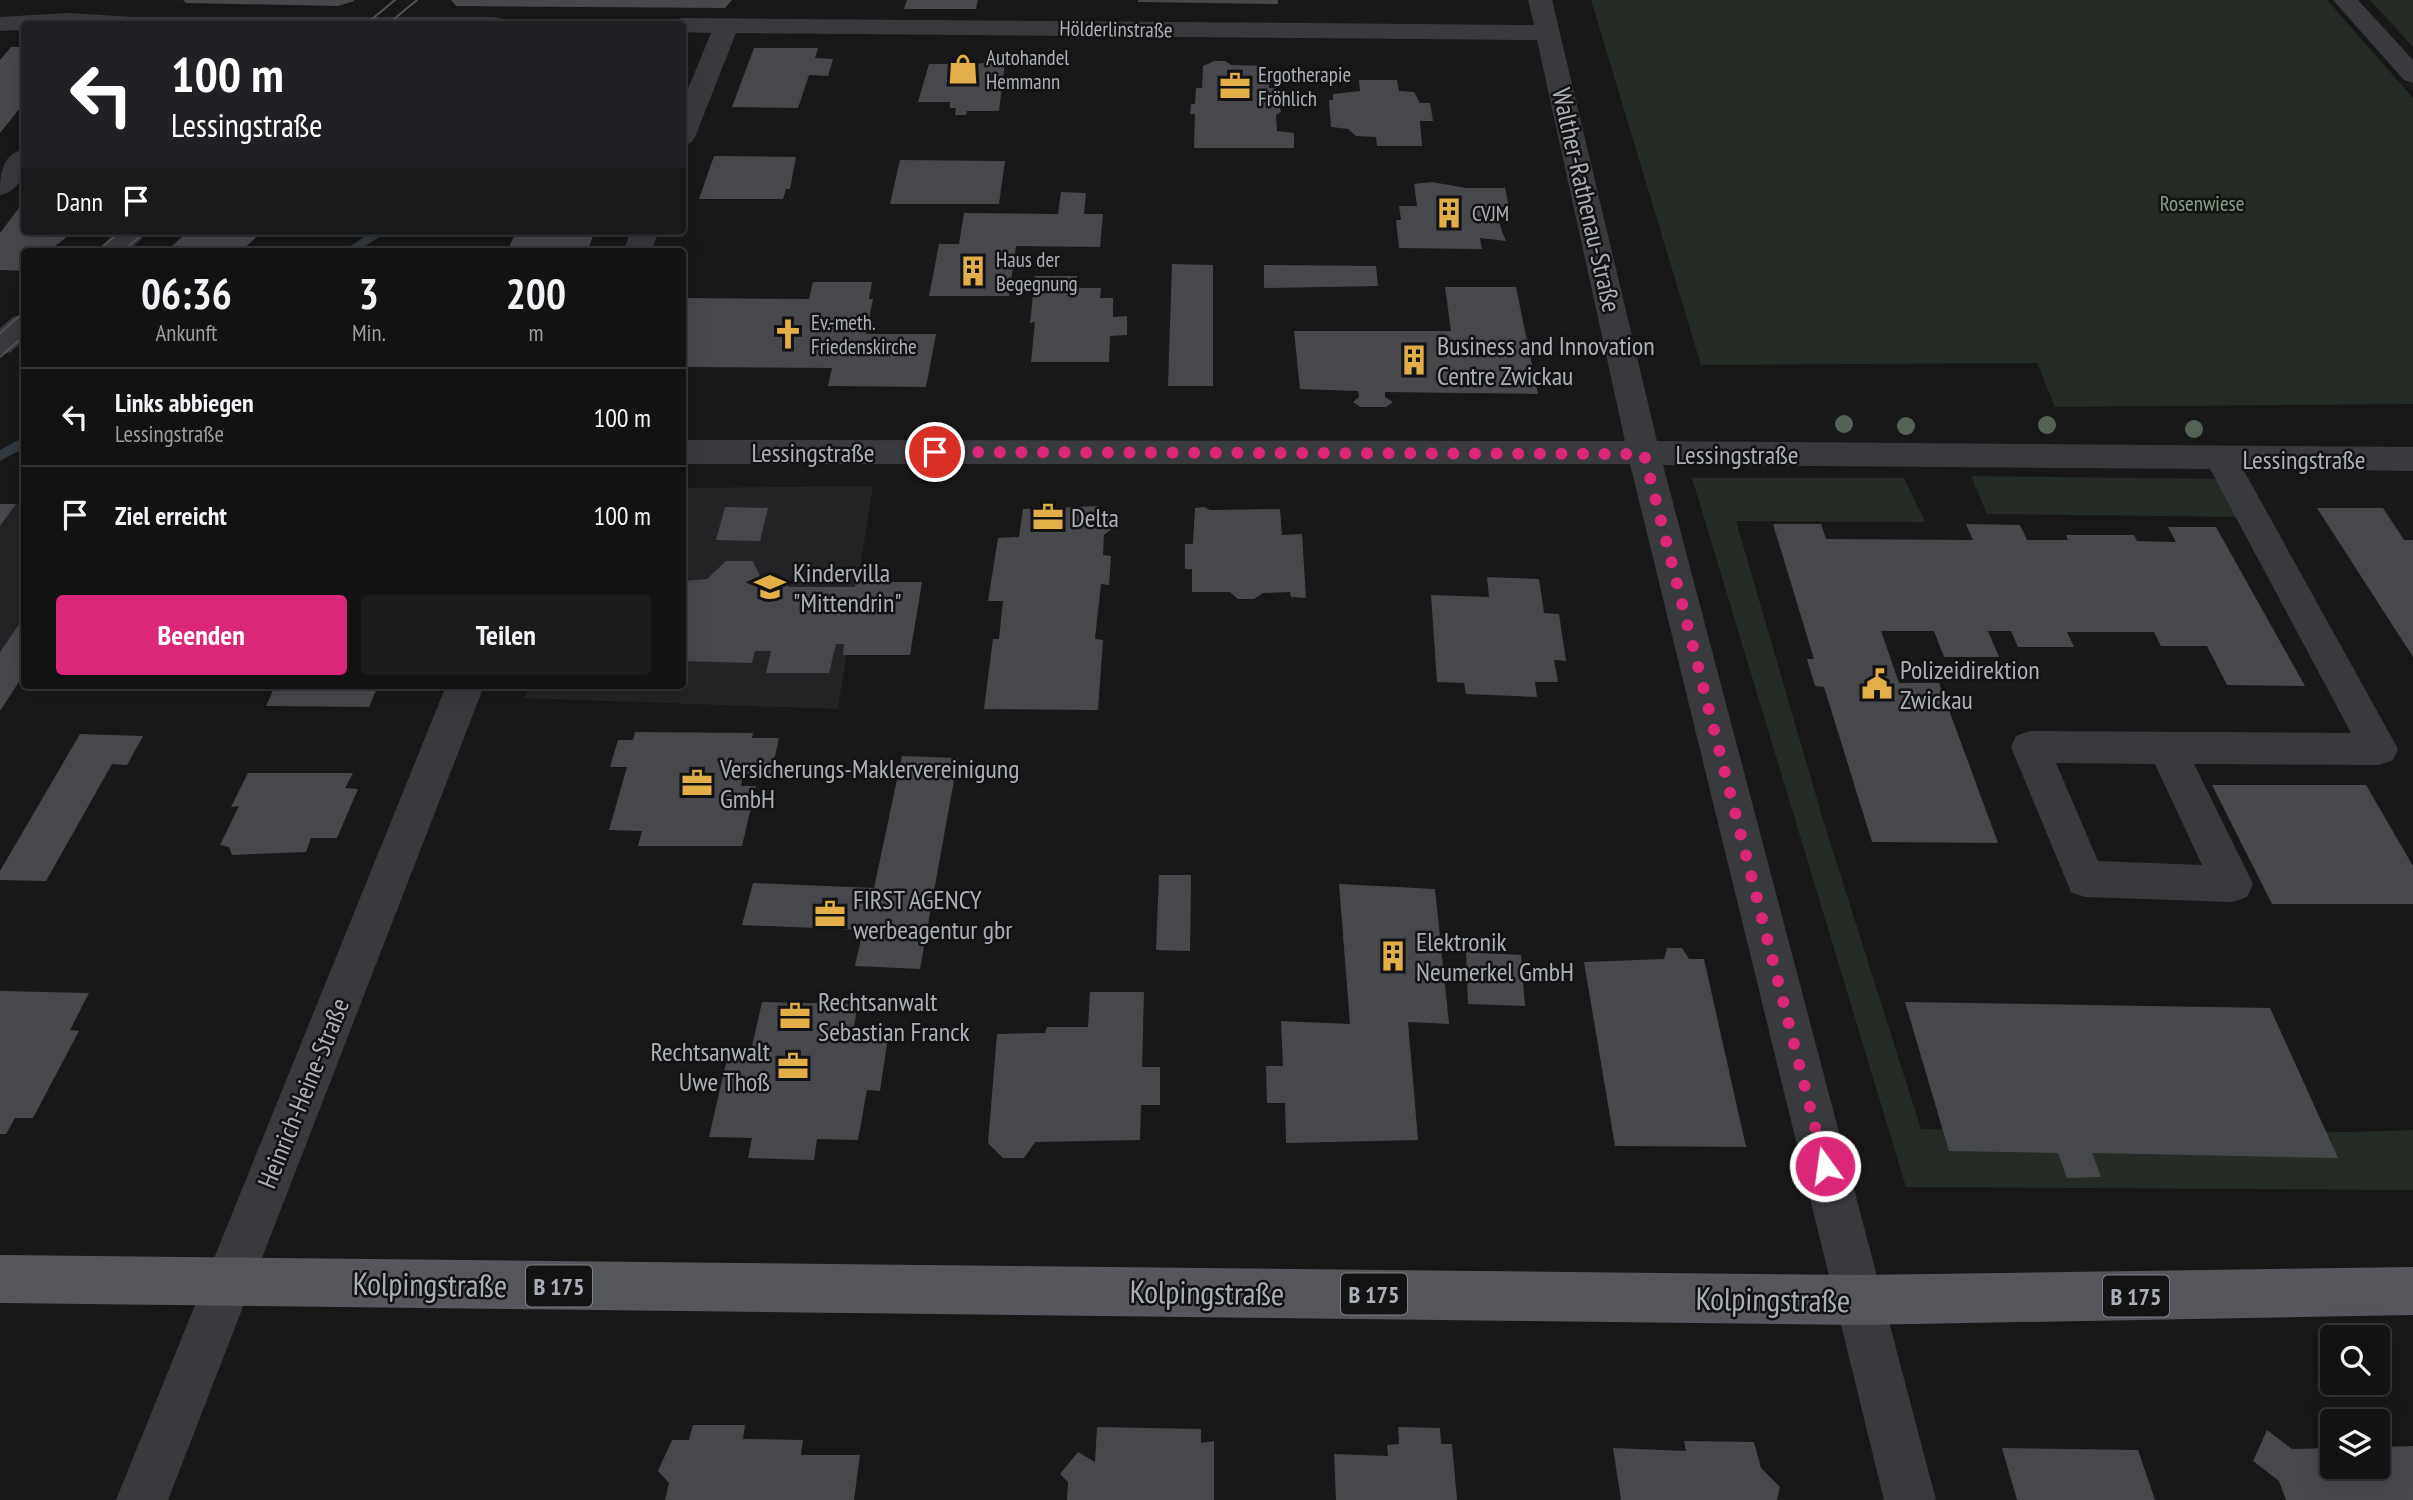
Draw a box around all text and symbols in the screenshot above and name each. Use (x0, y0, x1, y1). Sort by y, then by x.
street label: Hölderlinstraße (1059, 15, 1173, 43)
text: 100 m (171, 42, 284, 106)
place label: Autohandel Hemmann (986, 44, 1069, 95)
icon: left (56, 49, 147, 140)
shop icon: Autohandel Hemmann (946, 52, 980, 86)
place label: Ergotherapie Fröhlich (1258, 61, 1351, 112)
office icon: Ergotherapie Fröhlich (1218, 69, 1252, 103)
street label: Walther-Rathenau-Straße (1545, 85, 1629, 315)
text: Lessingstraße (171, 104, 323, 146)
icon: arrive (117, 182, 155, 220)
text: Dann (56, 185, 103, 218)
park label: Rosenwiese (2160, 190, 2244, 217)
building icon: CVJM (1432, 196, 1466, 230)
place label: CVJM (1472, 200, 1509, 227)
place label: Haus der Begegnung (996, 246, 1078, 297)
building icon: Haus der Begegnung (956, 254, 990, 288)
text: 06:36 (141, 266, 232, 321)
text: 3 (359, 266, 379, 321)
text: 200 (506, 266, 566, 321)
place label: Ev.-meth. Friedenskirche (811, 309, 917, 360)
church icon: Ev.-meth. Friedenskirche (771, 317, 805, 351)
text: Ankunft (155, 318, 217, 347)
text: Min. (352, 318, 386, 347)
text: m (528, 318, 543, 347)
place label: Business and Innovation Centre Zwickau (1437, 329, 1655, 392)
building icon: Business and Innovation Centre Zwickau (1397, 343, 1431, 377)
text: Links abbiegen (115, 386, 254, 419)
icon: left (56, 398, 94, 436)
text: 100 m (593, 401, 651, 434)
text: Lessingstraße (115, 419, 224, 448)
pin (905, 422, 965, 482)
icon: arrive (916, 433, 954, 471)
street label: Lessingstraße (751, 436, 875, 469)
street label: Lessingstraße (1675, 438, 1799, 471)
street label: Lessingstraße (2242, 443, 2366, 476)
icon: arrive (56, 496, 94, 534)
text: Ziel erreicht (115, 499, 227, 532)
text: 100 m (593, 499, 651, 532)
office icon: Delta (1031, 500, 1065, 534)
place label: Delta (1071, 501, 1119, 534)
place label: Kindervilla "Mittendrin" (793, 556, 902, 619)
school or university icon: Kindervilla "Mittendrin" (753, 570, 787, 604)
button: Beenden (56, 595, 347, 675)
button: Teilen (361, 595, 651, 675)
place label: Polizeidirektion Zwickau (1900, 653, 2040, 716)
public building icon: Polizeidirektion Zwickau (1860, 667, 1894, 701)
place label: Versicherungs-Maklervereinigung GmbH (719, 752, 1019, 815)
office icon: Versicherungs-Maklervereinigung GmbH (680, 766, 714, 800)
place label: FIRST AGENCY werbeagentur gbr (853, 883, 1012, 946)
office icon: FIRST AGENCY werbeagentur gbr (813, 897, 847, 931)
place label: Elektronik Neumerkel GmbH (1416, 925, 1574, 988)
building icon: Elektronik Neumerkel GmbH (1376, 939, 1410, 973)
place label: Rechtsanwalt Sebastian Franck (818, 985, 969, 1048)
street label: Heinrich-Heine-Straße (250, 993, 356, 1193)
office icon: Rechtsanwalt Sebastian Franck (778, 999, 812, 1033)
place label: Rechtsanwalt Uwe Thoß (651, 1035, 770, 1098)
office icon: Rechtsanwalt Uwe Thoß (776, 1049, 810, 1083)
position arrow (1788, 1129, 1862, 1203)
street label: Kolpingstraße (352, 1262, 508, 1306)
road number: B 175 (526, 1266, 592, 1306)
street label: Kolpingstraße (1129, 1270, 1285, 1314)
road number: B 175 (1341, 1274, 1407, 1314)
road number: B 175 (2103, 1276, 2169, 1316)
street label: Kolpingstraße (1695, 1277, 1851, 1321)
map controls (2320, 1325, 2390, 1479)
button: search (2320, 1325, 2390, 1395)
button: layers (2320, 1409, 2390, 1479)

